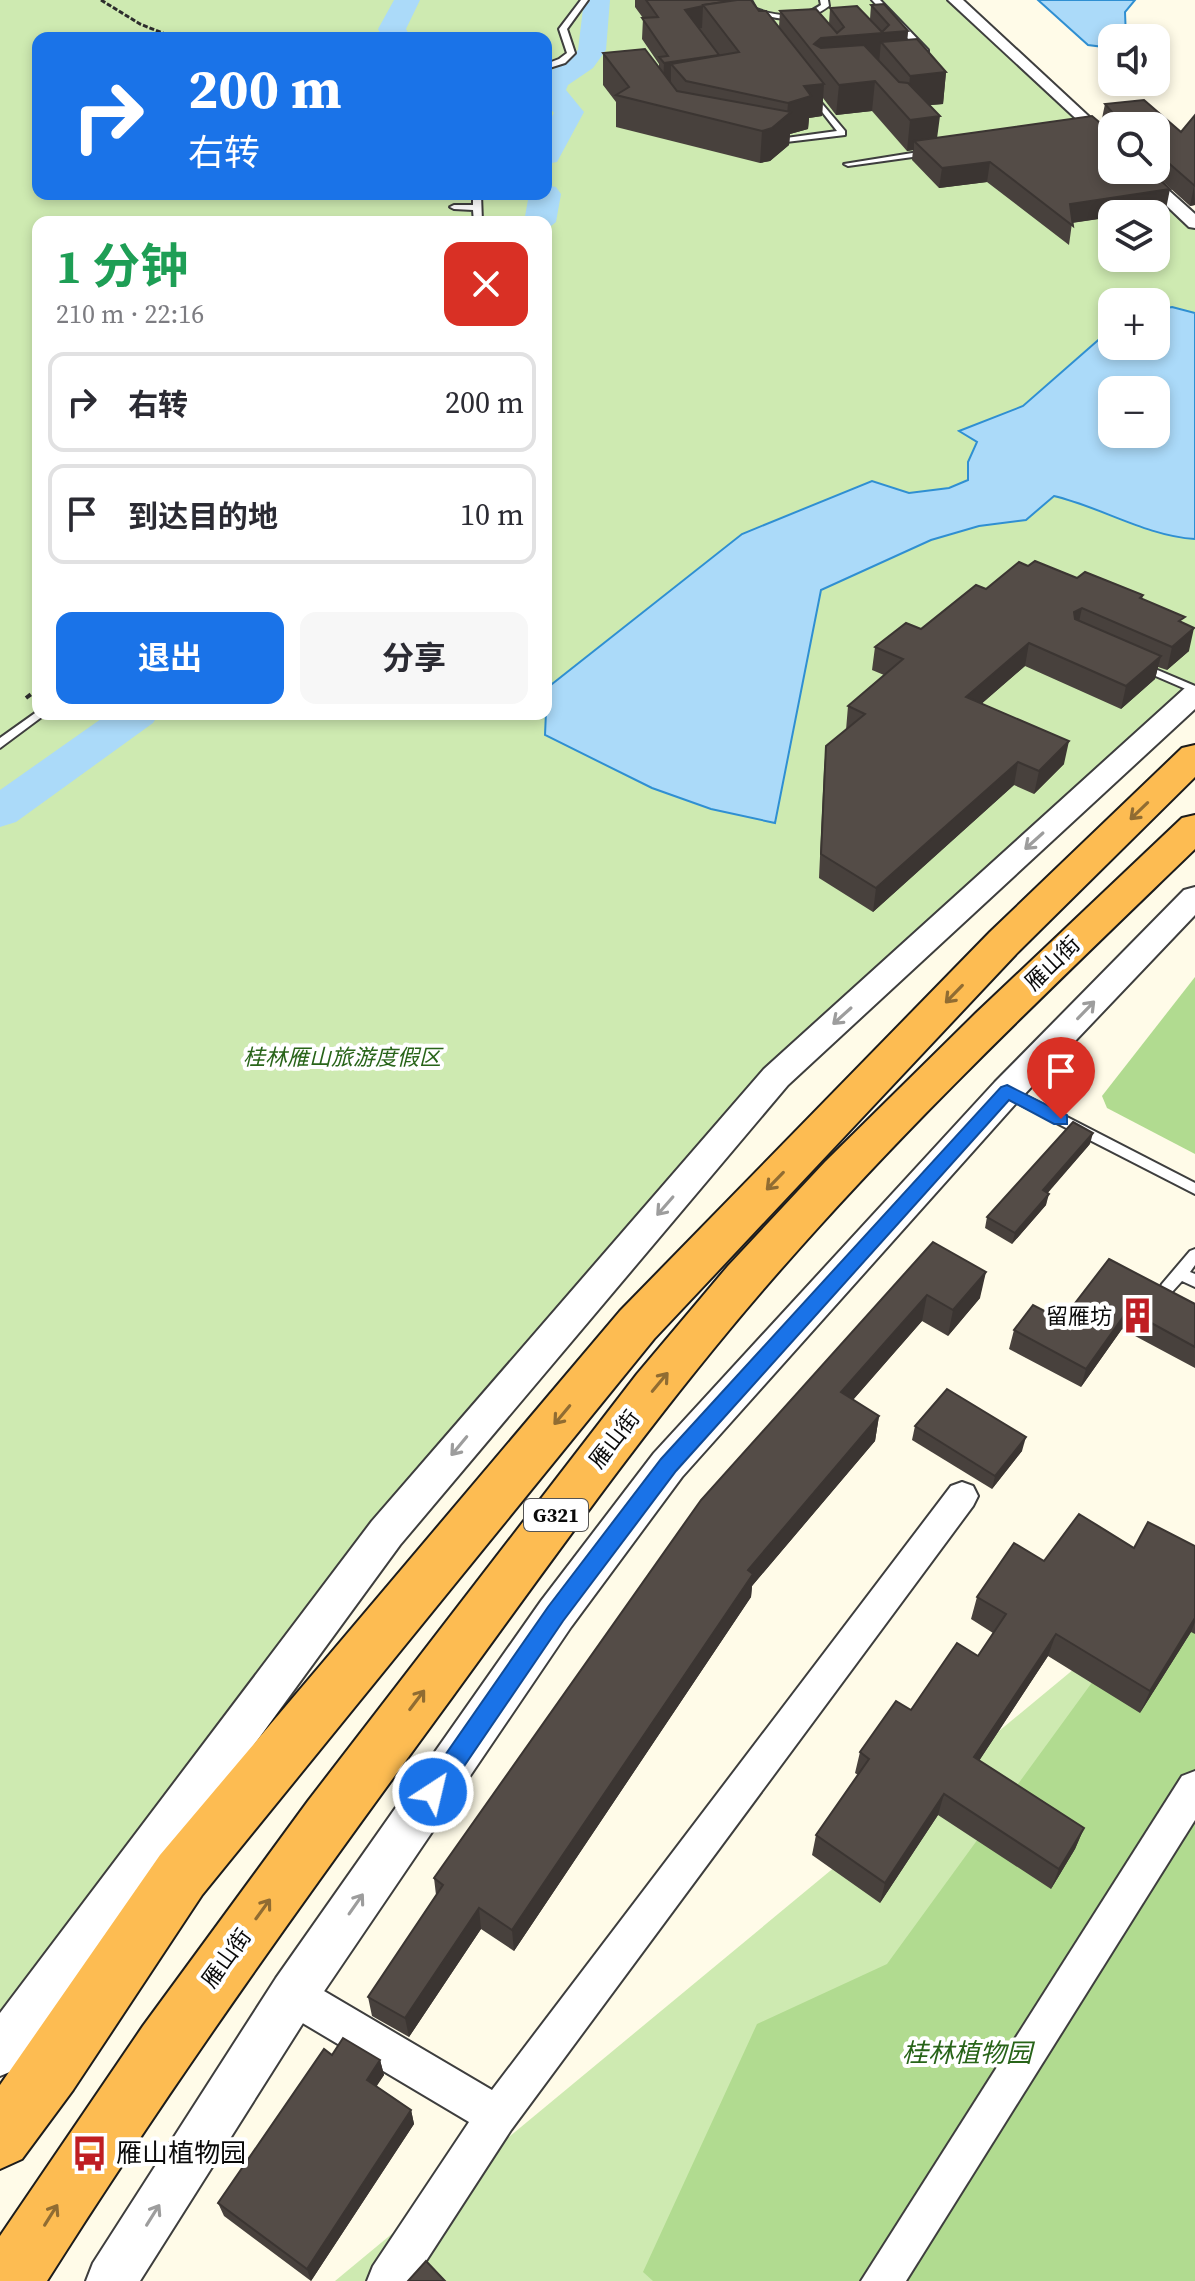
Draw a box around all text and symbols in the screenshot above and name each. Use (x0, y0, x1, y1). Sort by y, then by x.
map controls (1098, 24, 1170, 448)
button: sound (1098, 24, 1170, 96)
text: 200 m (188, 50, 342, 127)
icon: right (56, 64, 160, 168)
button: search (1098, 112, 1170, 184)
text: 右转 (188, 128, 260, 177)
button: layers (1098, 200, 1170, 272)
text: 1 分钟 (56, 233, 188, 299)
button: close (444, 242, 528, 326)
button: + (1098, 288, 1170, 360)
text: 210 m · 22:16 (56, 296, 204, 332)
button: − (1098, 376, 1170, 448)
icon: right (60, 380, 104, 424)
text: 200 m (445, 382, 524, 423)
text: 右转 (128, 384, 188, 425)
icon: arrive (60, 492, 104, 536)
text: 10 m (460, 494, 524, 535)
text: 到达目的地 (128, 496, 278, 537)
button: 退出 (56, 612, 284, 704)
button: 分享 (300, 612, 528, 704)
one-way arrow (1129, 801, 1149, 820)
one-way arrow (1024, 831, 1044, 850)
street label: 雁山街 (1018, 929, 1086, 997)
one-way arrow (945, 984, 964, 1004)
one-way arrow (1076, 1000, 1095, 1020)
one-way arrow (832, 1007, 852, 1026)
pin (1027, 1037, 1095, 1119)
park label: 桂林雁山旅游度假区 (243, 1042, 444, 1072)
icon: arrive (1039, 1049, 1083, 1093)
one-way arrow (766, 1171, 784, 1191)
one-way arrow (656, 1195, 674, 1216)
building icon: 留雁坊 (1119, 1297, 1157, 1335)
place label: 留雁坊 (1046, 1301, 1112, 1331)
one-way arrow (651, 1373, 669, 1393)
one-way arrow (553, 1404, 571, 1425)
street label: 雁山街 (582, 1404, 646, 1474)
one-way arrow (450, 1435, 468, 1456)
road number: G321 (524, 1499, 588, 1531)
one-way arrow (409, 1690, 426, 1711)
position arrow (391, 1750, 475, 1834)
one-way arrow (348, 1893, 364, 1915)
one-way arrow (254, 1899, 271, 1920)
street label: 雁山街 (194, 1922, 258, 1994)
park label: 桂林植物园 (902, 2035, 1036, 2071)
bus stop icon: 雁山植物园 (71, 2134, 109, 2172)
place label: 雁山植物园 (116, 2135, 246, 2171)
one-way arrow (43, 2204, 59, 2227)
one-way arrow (145, 2204, 161, 2227)

